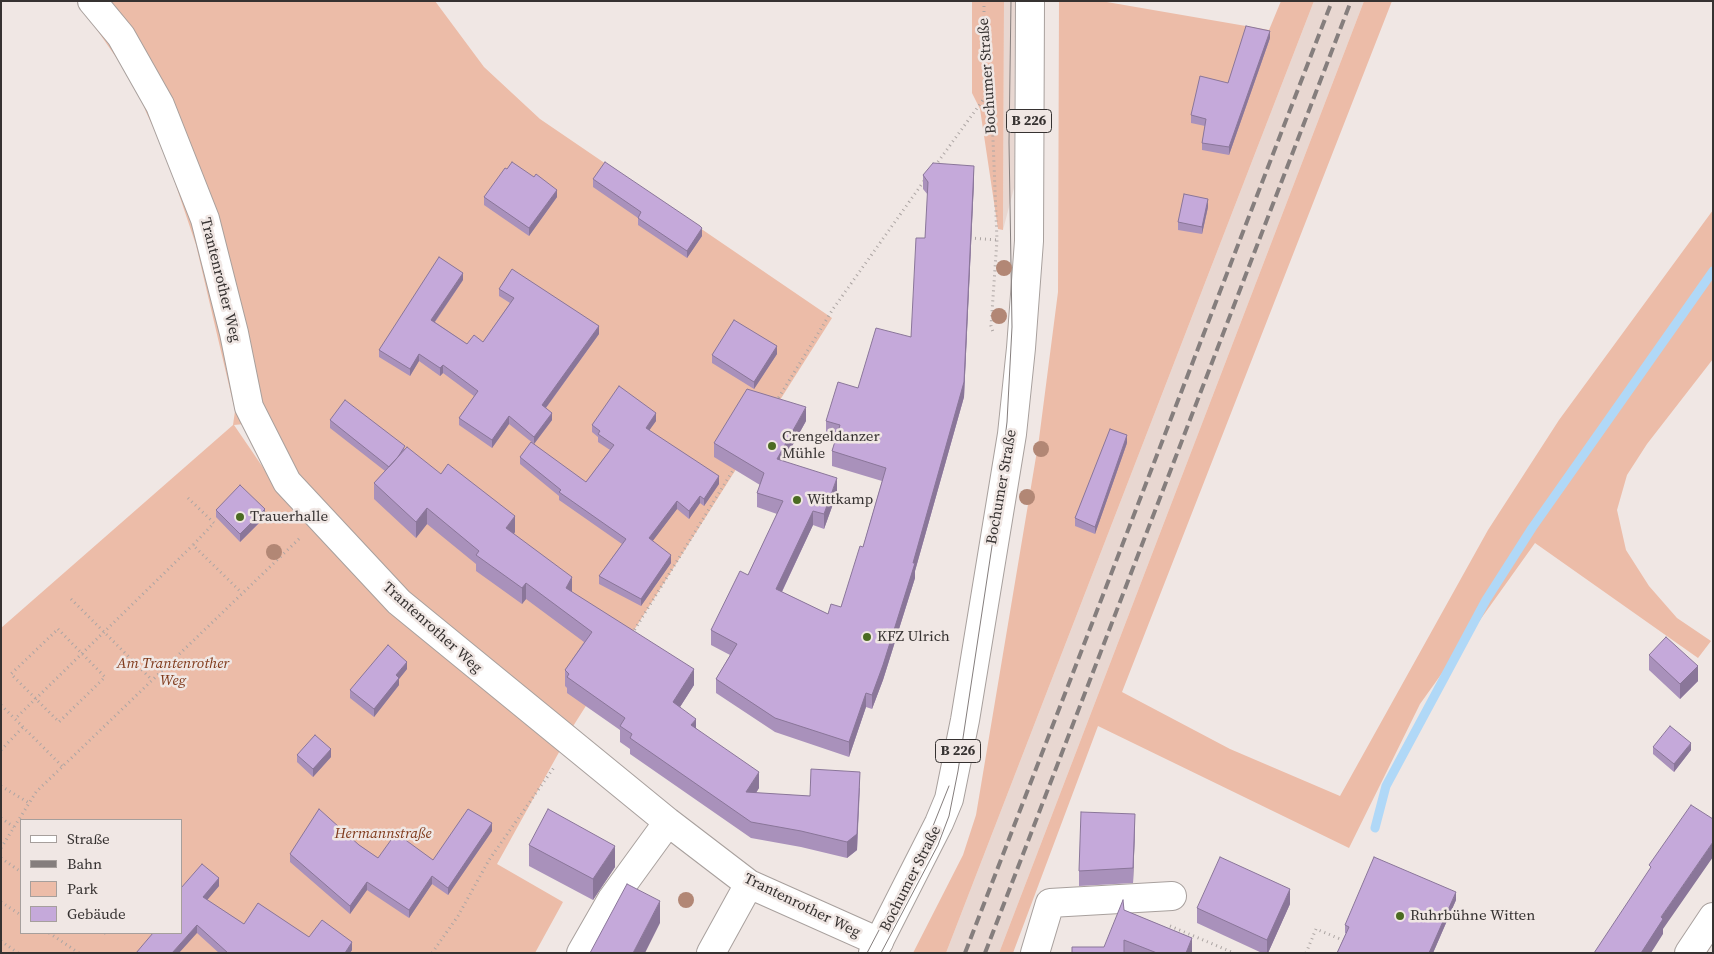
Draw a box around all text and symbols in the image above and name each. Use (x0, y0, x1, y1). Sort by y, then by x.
street label: Bochumer Straße (975, 17, 1001, 135)
road number: B 226 (1006, 110, 1052, 132)
street label: Trantenrother Weg (196, 216, 244, 344)
place label: Crengeldanzer Mühle (782, 428, 880, 463)
street label: Bochumer Straße (983, 428, 1021, 546)
marker: Crengeldanzer Mühle (766, 440, 778, 452)
place label: Wittkamp (807, 491, 873, 509)
marker: Wittkamp (791, 494, 803, 506)
place label: Trauerhalle (250, 508, 328, 526)
marker: Trauerhalle (234, 511, 246, 523)
street label: Trantenrother Weg (379, 579, 485, 677)
place label: KFZ Ulrich (877, 628, 950, 646)
marker: KFZ Ulrich (861, 631, 873, 643)
park label: Am Trantenrother Weg (117, 655, 229, 690)
road number: B 226 (936, 739, 980, 762)
legend (20, 819, 182, 934)
street label: Bochumer Straße (877, 823, 945, 935)
park label: Hermannstraße (335, 825, 431, 843)
text: Straße (67, 828, 110, 849)
text: Bahn (67, 853, 102, 874)
street label: Trantenrother Weg (741, 870, 863, 942)
text: Park (67, 878, 98, 899)
text: Gebäude (67, 903, 126, 924)
place label: Ruhrbühne Witten (1410, 907, 1535, 925)
marker: Ruhrbühne Witten (1394, 910, 1406, 922)

